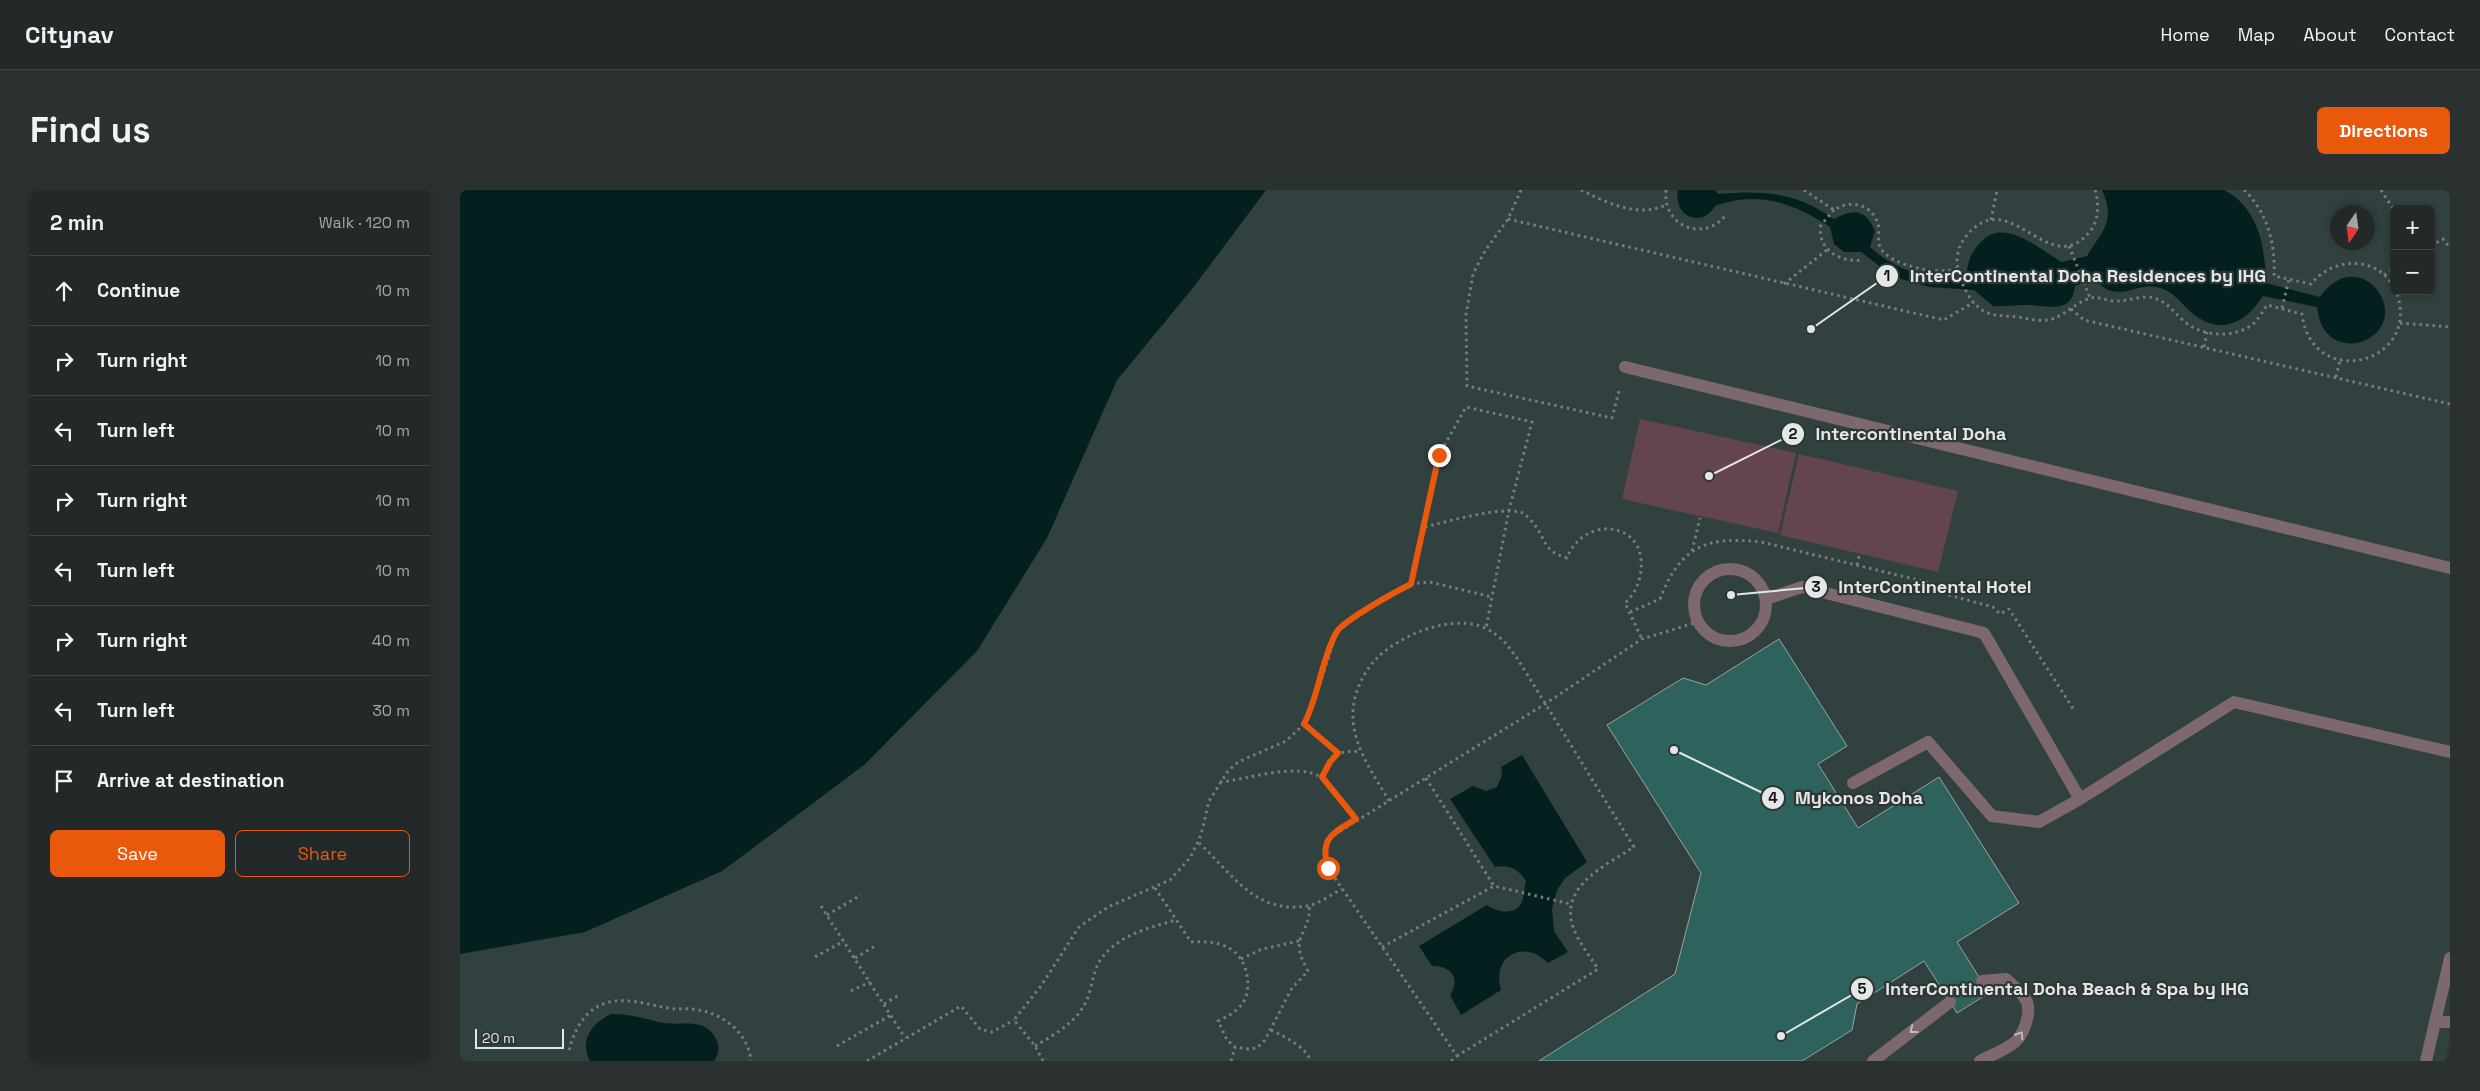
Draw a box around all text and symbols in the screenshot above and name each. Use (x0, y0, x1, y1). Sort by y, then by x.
text: Citynav (25, 19, 114, 50)
text: Home (2161, 23, 2210, 46)
text: Map (2238, 23, 2275, 46)
text: About (2303, 23, 2357, 46)
text: Contact (2385, 23, 2455, 46)
button: Directions (2317, 107, 2450, 154)
text: Find us (30, 108, 151, 152)
north arrow (2330, 205, 2375, 250)
map controls (2390, 205, 2435, 295)
button: + (2390, 205, 2435, 250)
text: 2 min (50, 209, 104, 236)
text: Walk · 120 m (319, 212, 410, 233)
button: − (2390, 250, 2435, 295)
callout: InterContinental Doha Residences by IHG (1875, 259, 2276, 292)
text: InterContinental Doha Residences by IHG (1910, 264, 2266, 287)
text: 1 (1884, 266, 1890, 285)
icon: ahead (50, 277, 78, 305)
text: Continue (97, 278, 180, 303)
text: 10 m (375, 280, 410, 301)
icon: right (50, 347, 78, 375)
text: Turn right (97, 348, 187, 373)
text: 10 m (375, 350, 410, 371)
icon: left (50, 417, 78, 445)
text: Turn left (97, 418, 175, 443)
callout: Intercontinental Doha (1781, 418, 2016, 451)
text: 10 m (375, 420, 410, 441)
text: Intercontinental Doha (1816, 422, 2007, 445)
text: 2 (1789, 424, 1798, 443)
route end (1428, 444, 1451, 467)
icon: right (50, 487, 78, 515)
text: Turn right (97, 488, 187, 513)
text: 10 m (375, 490, 410, 511)
icon: left (50, 557, 78, 585)
text: Turn left (97, 558, 175, 583)
text: 10 m (375, 560, 410, 581)
callout: InterContinental Hotel (1804, 570, 2042, 603)
text: InterContinental Hotel (1838, 575, 2032, 598)
text: 3 (1811, 577, 1821, 596)
icon: right (50, 627, 78, 655)
text: Turn right (97, 628, 187, 653)
text: 40 m (372, 630, 410, 651)
icon: left (50, 697, 78, 725)
text: Turn left (97, 698, 175, 723)
text: 30 m (372, 700, 410, 721)
icon: arrive (50, 767, 78, 795)
text: Arrive at destination (97, 768, 285, 793)
callout: Mykonos Doha (1760, 782, 1933, 815)
text: Mykonos Doha (1795, 786, 1924, 809)
text: 4 (1768, 788, 1778, 807)
button: Save (50, 830, 225, 877)
button: Share (235, 830, 410, 877)
route start (1317, 857, 1340, 880)
callout: InterContinental Doha Beach & Spa by IHG (1850, 972, 2258, 1005)
text: InterContinental Doha Beach & Spa by IHG (1885, 977, 2249, 1000)
text: 5 (1857, 979, 1867, 998)
one-way arrow (1910, 1025, 1919, 1033)
scale bar (475, 1026, 564, 1049)
text: 20 m (482, 1029, 515, 1047)
one-way arrow (2013, 1031, 2023, 1040)

